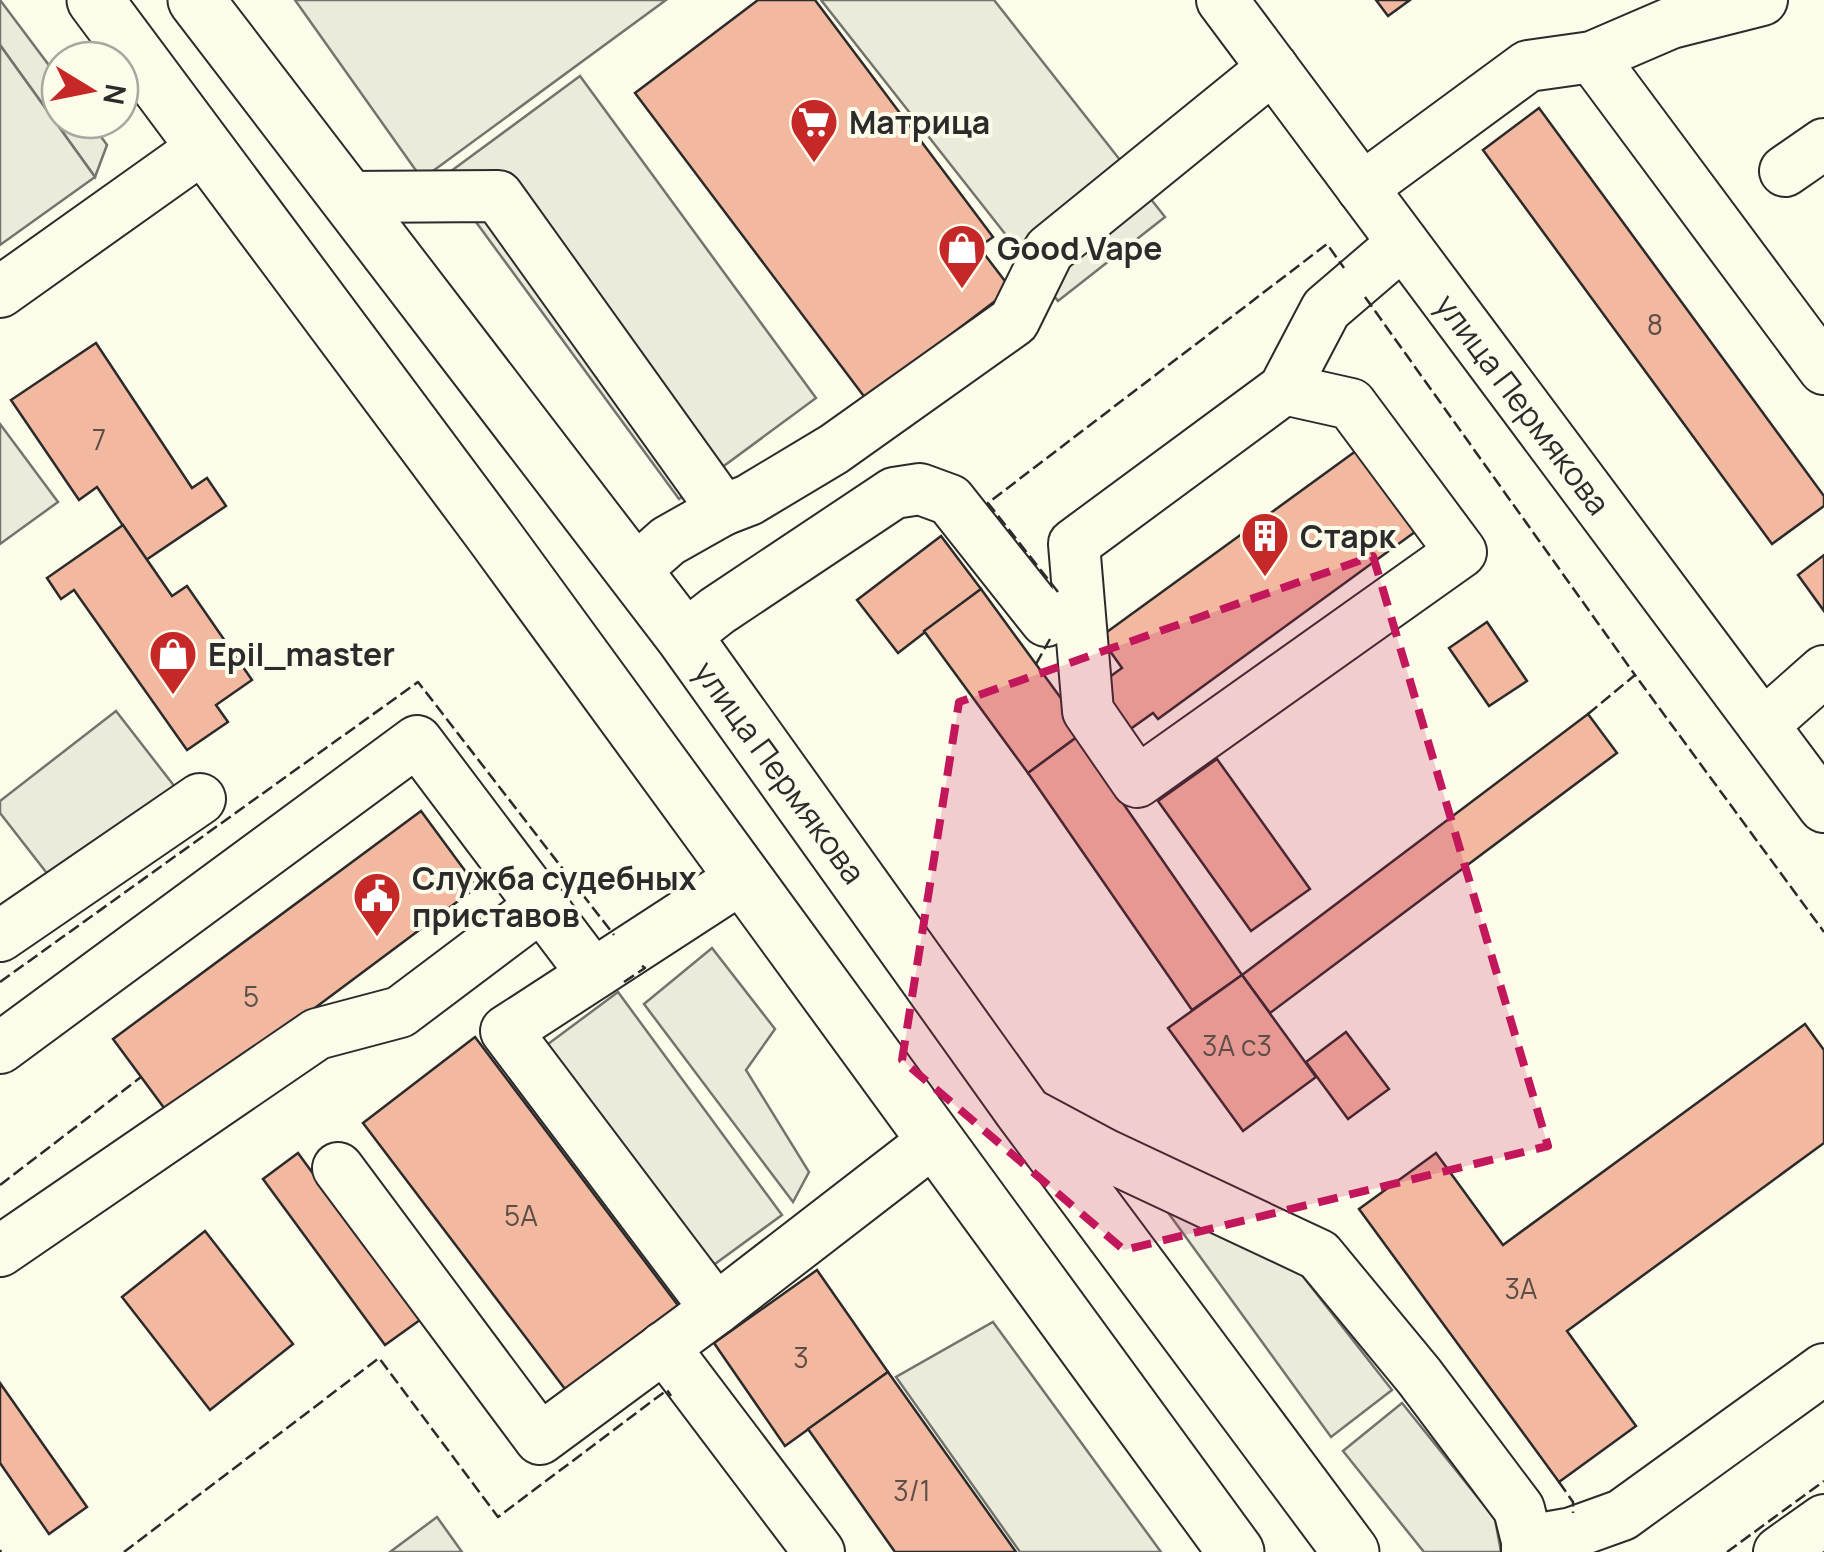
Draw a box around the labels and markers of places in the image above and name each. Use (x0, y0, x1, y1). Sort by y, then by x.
supermarket icon: Матрица (788, 96, 840, 164)
place label: Матрица (849, 100, 990, 144)
shop icon: Good Vape (936, 222, 988, 290)
place label: Good Vape (997, 226, 1163, 270)
building icon: Старк (1239, 510, 1291, 578)
place label: Старк (1300, 514, 1396, 558)
shop icon: Epil_master (147, 628, 199, 696)
place label: Epil_master (208, 632, 395, 676)
place label: Служба судебных приставов (412, 856, 697, 937)
public building icon: Служба судебных приставов (351, 870, 403, 938)

